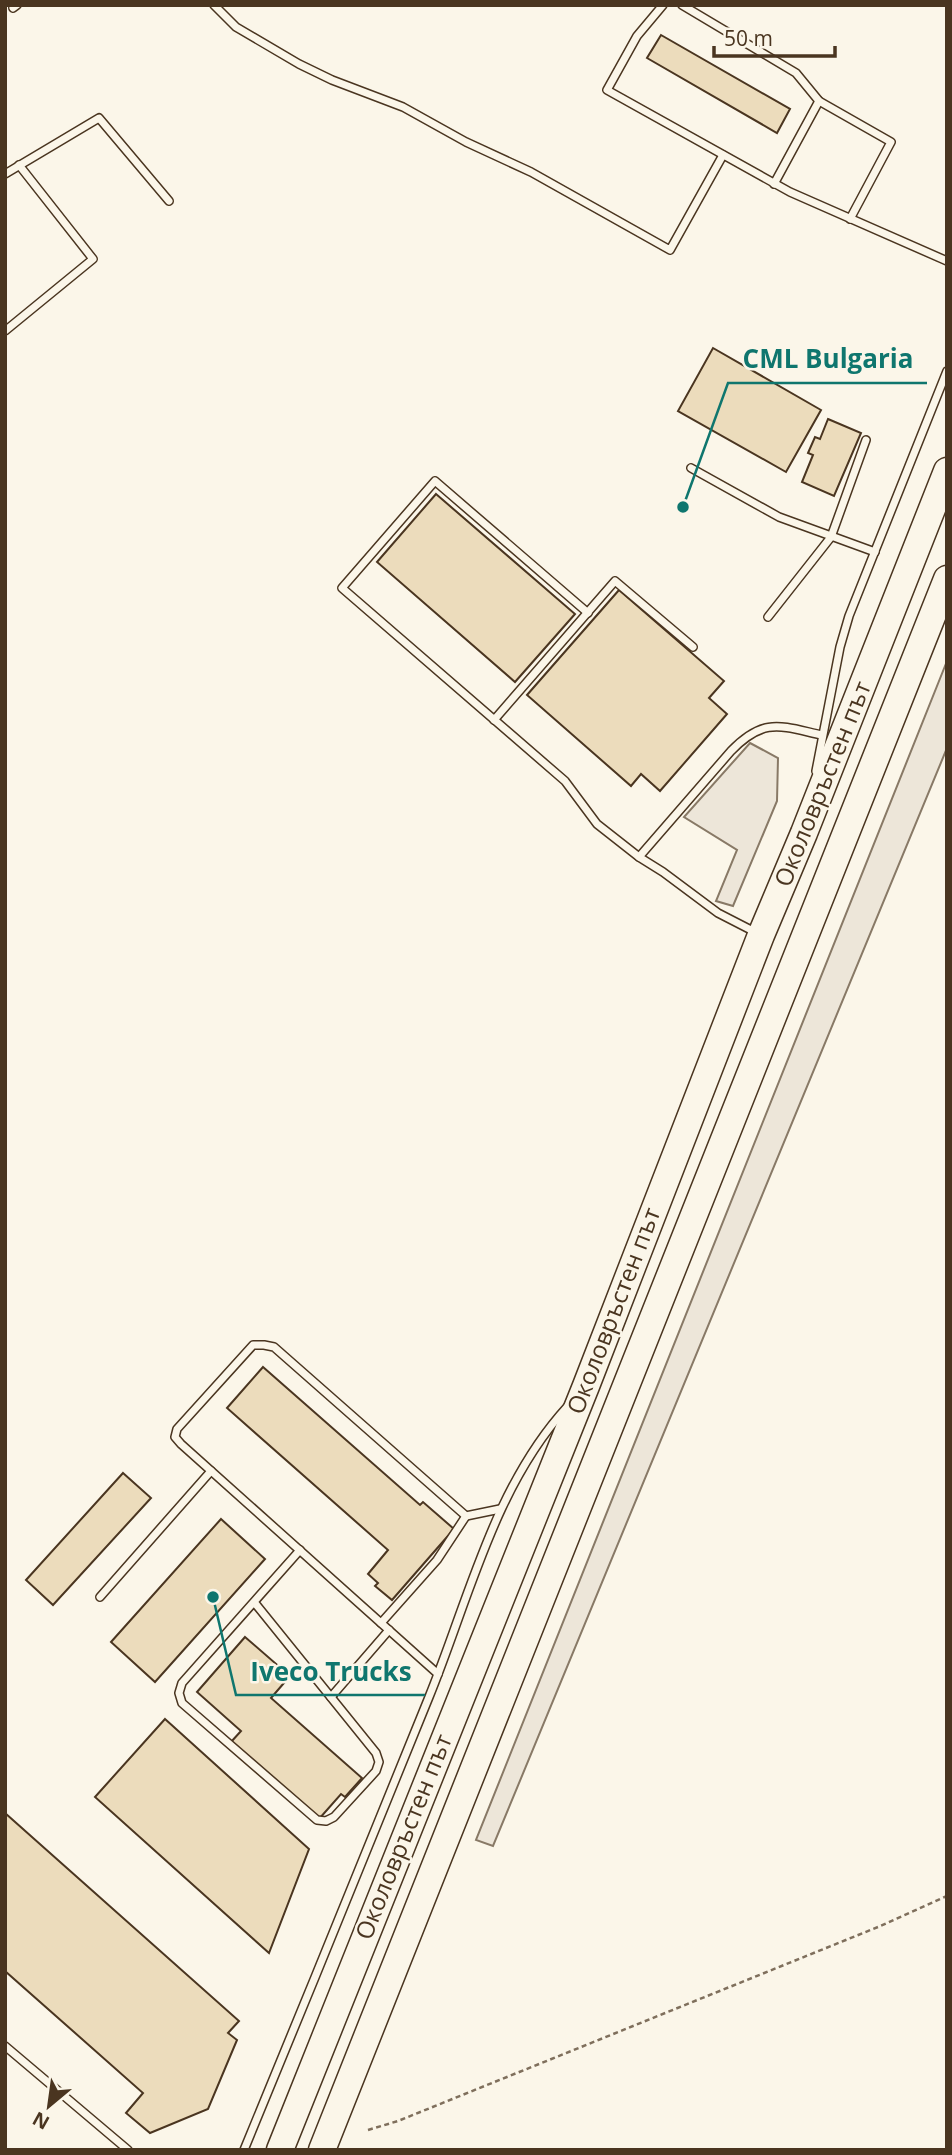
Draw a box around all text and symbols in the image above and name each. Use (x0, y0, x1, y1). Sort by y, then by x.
scale bar (714, 14, 835, 58)
text: 50 m (724, 24, 773, 52)
callout: CML Bulgaria (728, 336, 927, 383)
text: CML Bulgaria (743, 340, 913, 376)
street label: Околовръстен път (765, 676, 878, 891)
street label: Околовръстен път (558, 1202, 667, 1419)
callout: Iveco Trucks (236, 1648, 425, 1695)
text: Iveco Trucks (250, 1653, 412, 1689)
street label: Околовръстен път (346, 1729, 459, 1944)
north arrow (14, 2071, 84, 2141)
text: N (28, 2106, 54, 2136)

